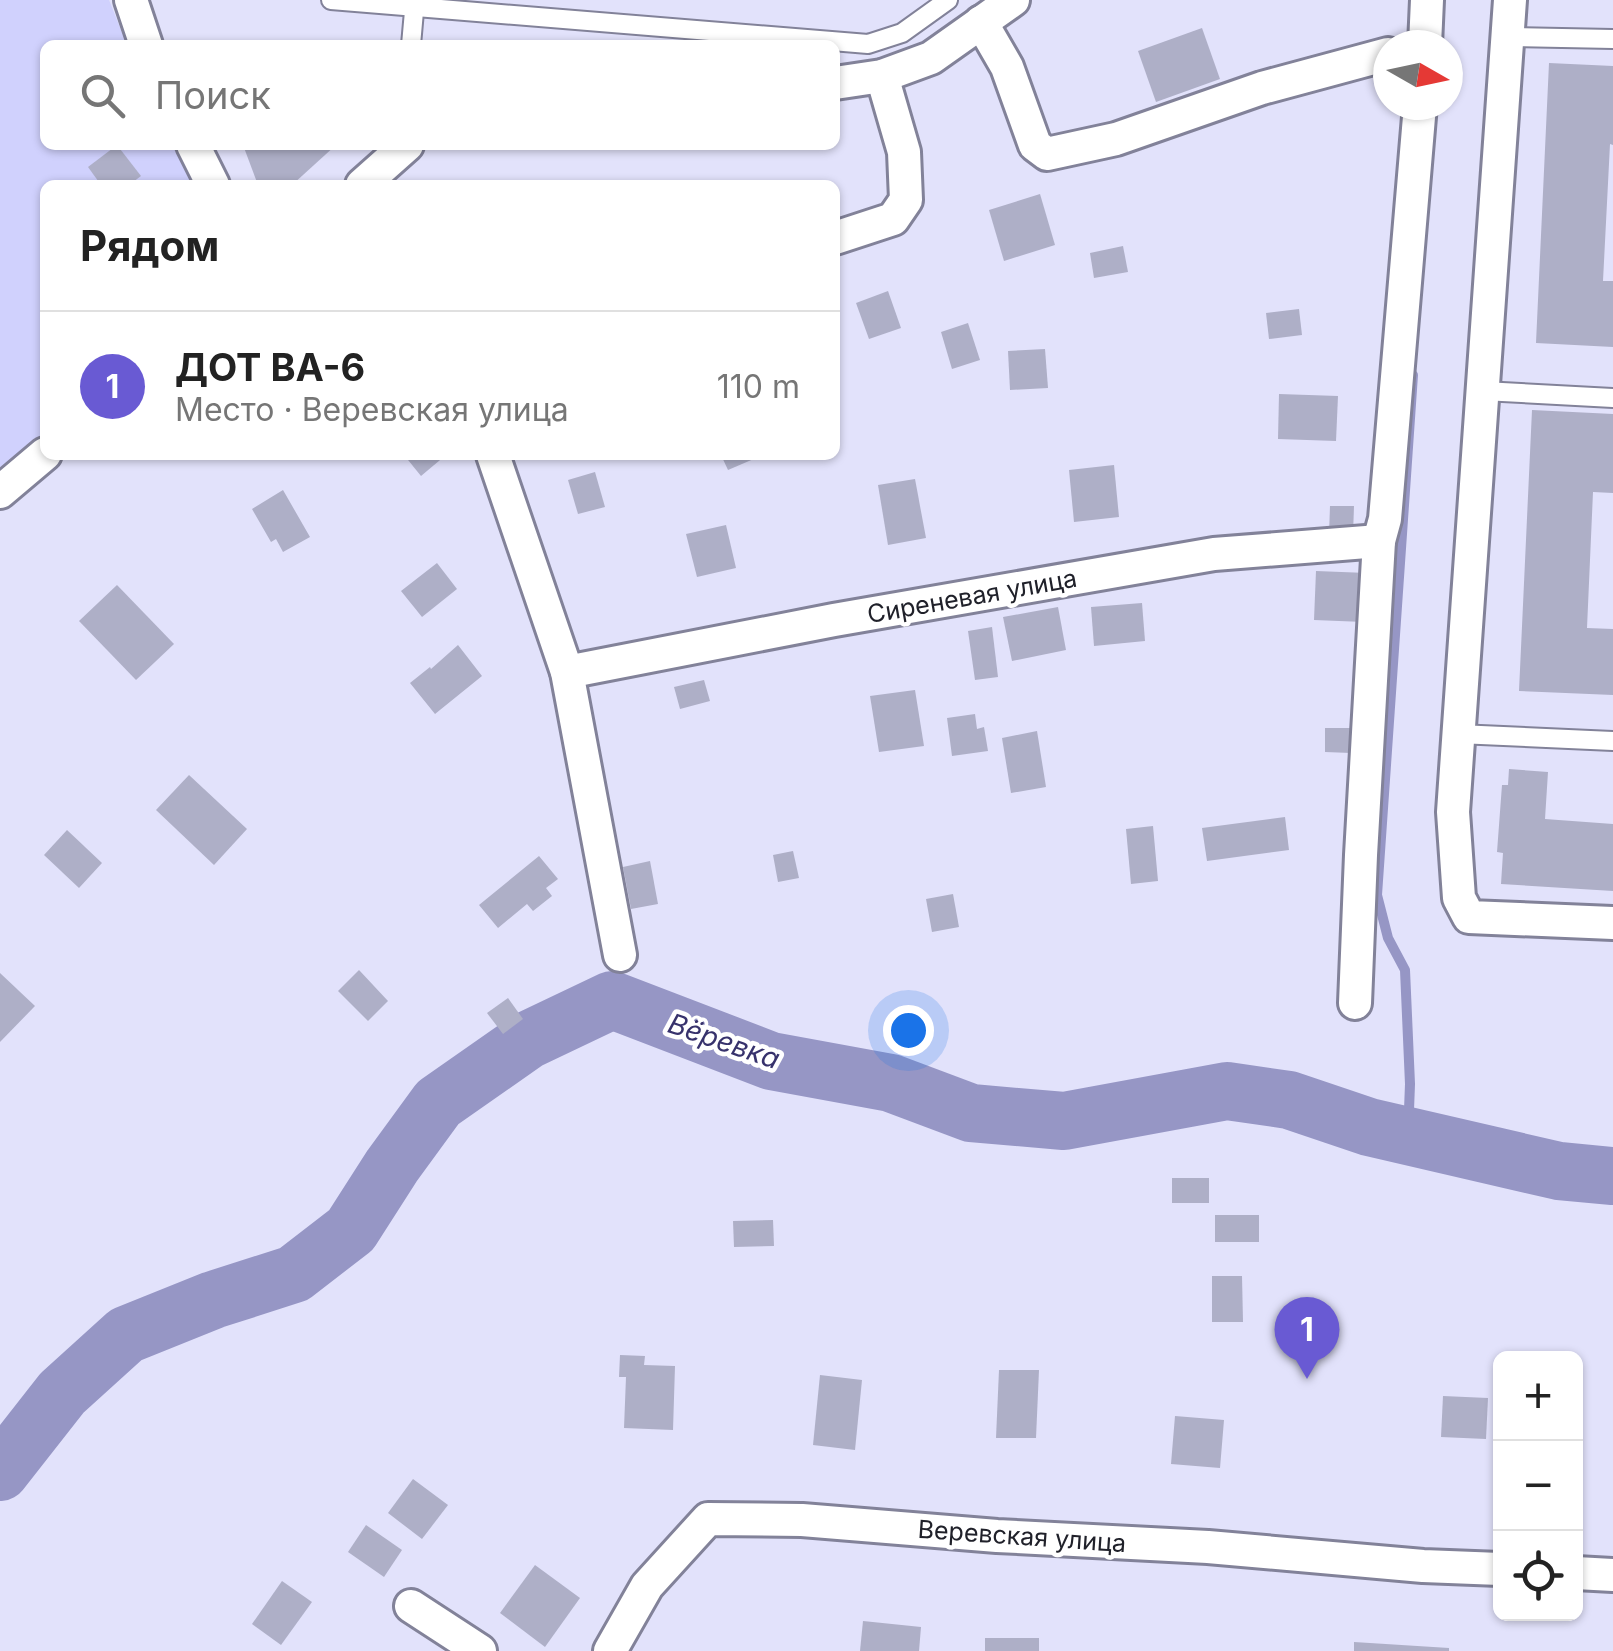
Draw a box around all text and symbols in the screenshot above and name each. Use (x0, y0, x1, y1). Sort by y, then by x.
north arrow (1373, 30, 1463, 120)
search box (40, 40, 840, 150)
icon: search (75, 68, 130, 123)
text: Поиск (155, 72, 271, 118)
text: Рядом (80, 220, 219, 271)
text: ДОТ ВА-6 (175, 344, 365, 390)
text: 1 (106, 367, 119, 406)
text: 110 m (717, 367, 800, 406)
text: Место · Веревская улица (175, 390, 569, 429)
street label: Сиреневая улица (865, 563, 1079, 629)
your location (883, 1005, 934, 1056)
water label: Вёревка (664, 1006, 784, 1076)
pin: 1 (1274, 1296, 1340, 1379)
map controls (1493, 1351, 1583, 1621)
button: + (1493, 1351, 1583, 1441)
button: − (1493, 1441, 1583, 1531)
street label: Веревская улица (917, 1514, 1127, 1558)
button: locate (1493, 1531, 1583, 1621)

